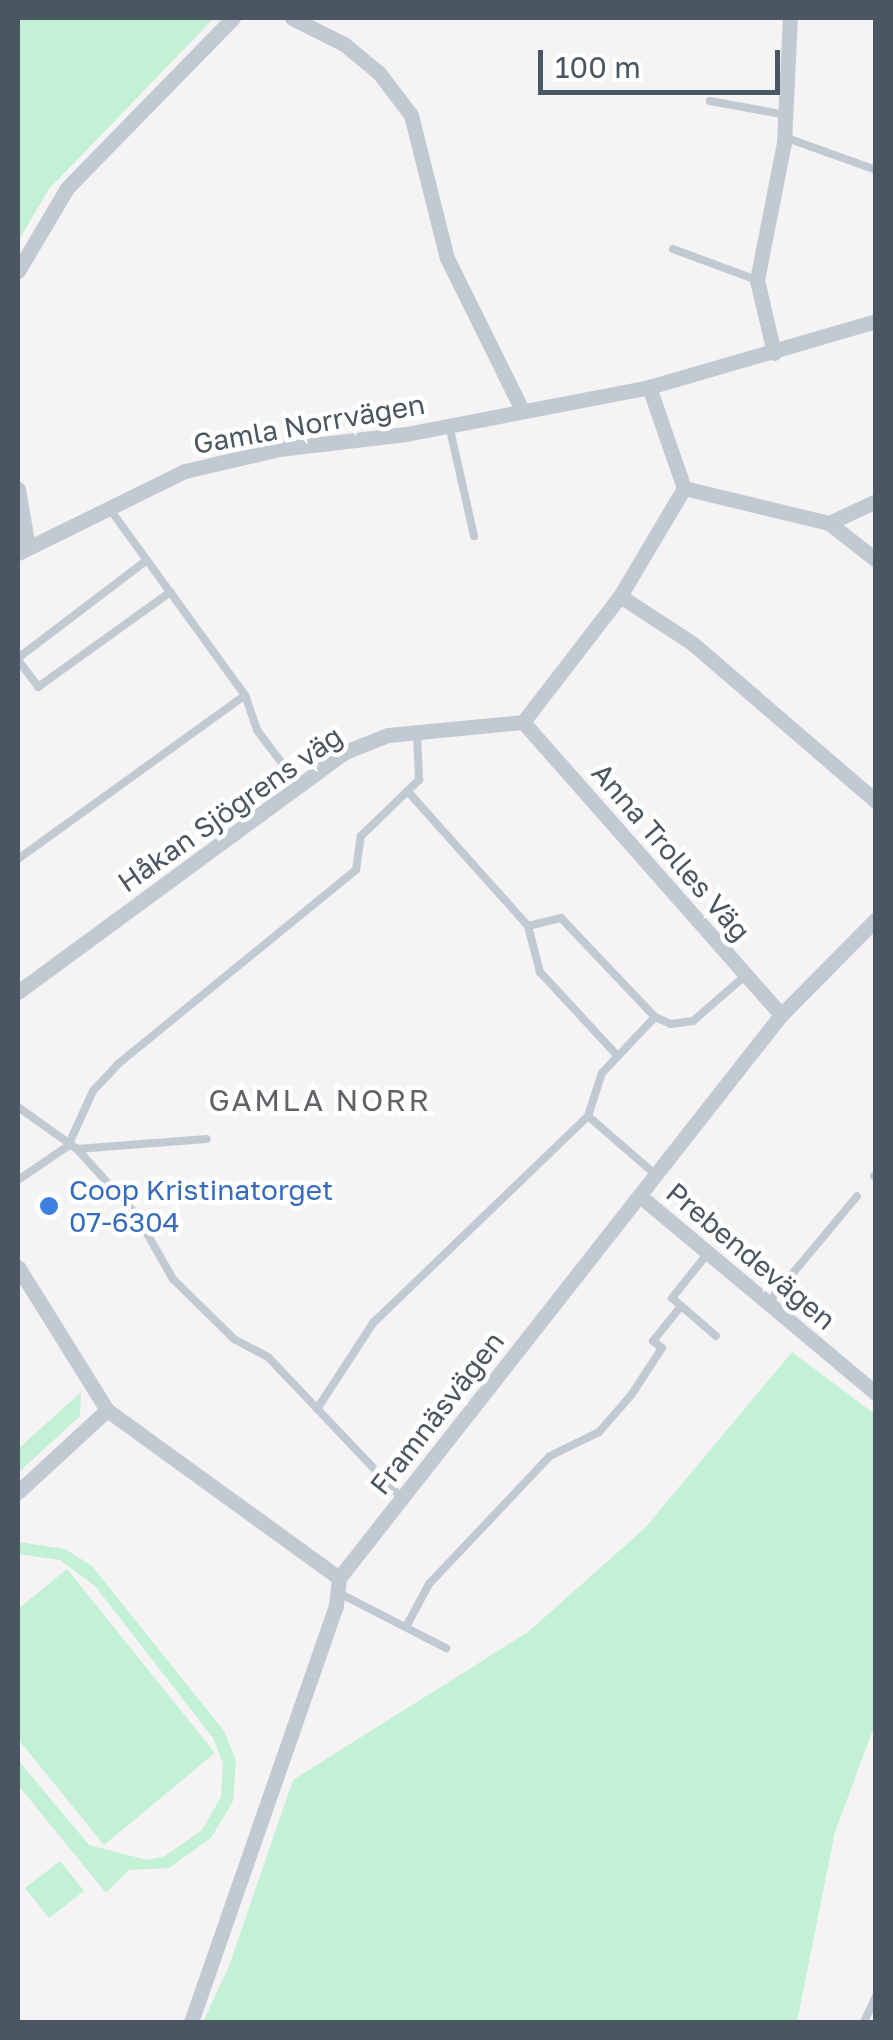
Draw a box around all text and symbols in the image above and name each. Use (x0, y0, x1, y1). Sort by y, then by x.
scale bar (543, 30, 786, 92)
text: 100 m (555, 49, 641, 85)
street label: Gamla Norrvägen (191, 387, 427, 461)
street label: Håkan Sjögrens väg (111, 719, 349, 899)
street label: Anna Trolles Väg (585, 756, 757, 948)
district label: GAMLA NORR (209, 1082, 431, 1118)
place label: Coop Kristinatorget 07-6304 (69, 1173, 333, 1239)
street label: Prebendevägen (660, 1176, 842, 1336)
marker: Coop Kristinatorget 07-6304 (38, 1195, 60, 1217)
street label: Framnäsvägen (363, 1325, 511, 1501)

